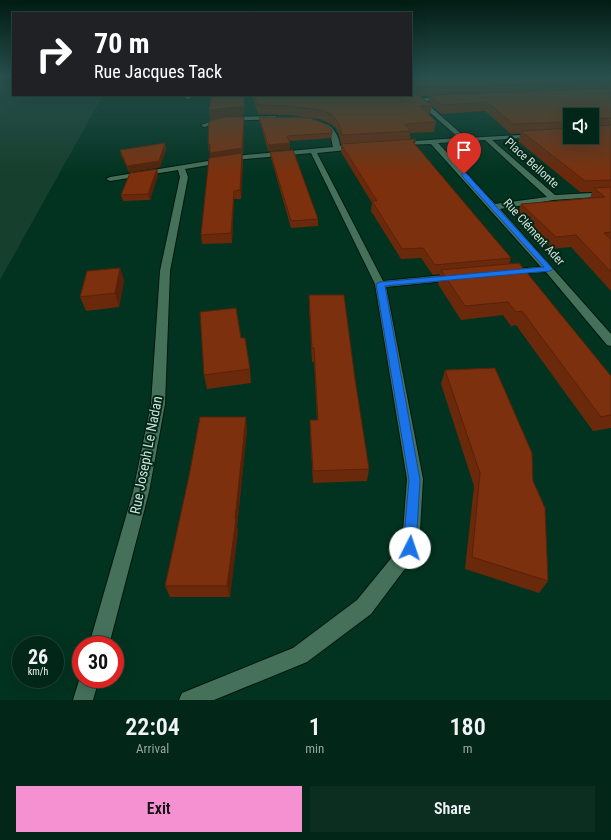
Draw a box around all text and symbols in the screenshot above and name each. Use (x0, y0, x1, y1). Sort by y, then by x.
text: 70 m (94, 27, 150, 60)
icon: right (28, 28, 80, 80)
text: Rue Jacques Tack (94, 61, 222, 82)
map controls (563, 108, 599, 144)
button: sound (563, 108, 599, 144)
pin (447, 133, 481, 174)
street label: Place Bellonte (502, 135, 562, 191)
icon: arrive (453, 139, 475, 161)
street label: Rue Clément Ader (500, 196, 568, 268)
street label: Rue Joseph Le Nadan (127, 395, 165, 515)
position arrow (389, 527, 431, 569)
speed limit sign: 30 (72, 636, 124, 688)
text: 26 (28, 645, 48, 669)
text: km/h (28, 666, 48, 677)
text: 22:04 (125, 713, 180, 741)
text: 1 (309, 713, 321, 741)
text: 180 (450, 713, 486, 741)
text: Arrival (136, 741, 169, 756)
text: min (305, 741, 324, 756)
text: m (463, 741, 473, 756)
button: Exit (16, 786, 302, 832)
button: Share (310, 786, 595, 832)

